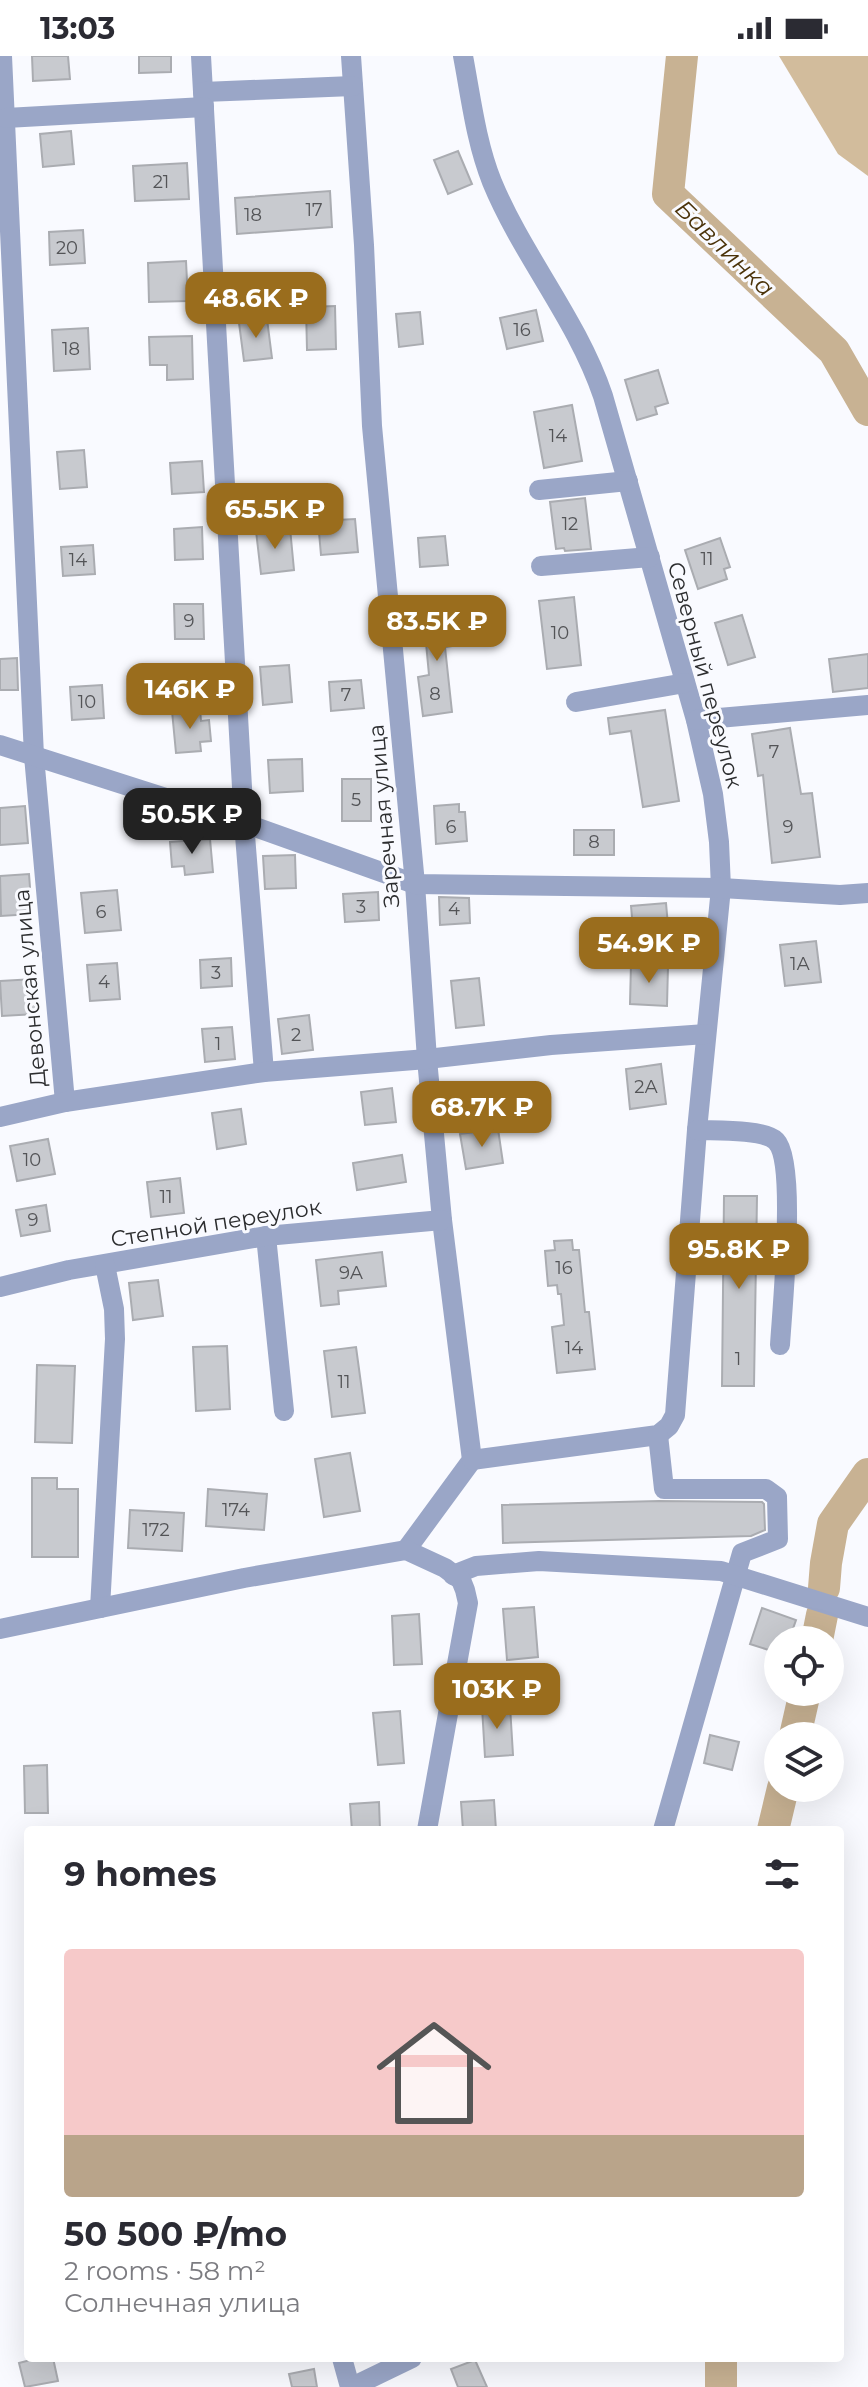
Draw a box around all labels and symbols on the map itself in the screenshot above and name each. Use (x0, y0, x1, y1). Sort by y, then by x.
house number: 21 (153, 171, 169, 193)
water label: Бавлинка (669, 194, 781, 302)
house number: 17 (305, 199, 323, 221)
house number: 18 (244, 204, 262, 226)
house number: 20 (56, 237, 78, 259)
pin: 48.6K ₽ (182, 272, 330, 340)
house number: 16 (513, 319, 531, 341)
house number: 18 (62, 338, 80, 360)
house number: 14 (549, 425, 567, 447)
pin: 65.5K ₽ (201, 483, 349, 551)
house number: 12 (562, 513, 578, 535)
house number: 11 (701, 548, 714, 570)
house number: 14 (69, 549, 87, 571)
street label: Северный переулок (662, 559, 748, 791)
pin: 83.5K ₽ (363, 595, 511, 663)
house number: 9 (184, 610, 195, 632)
house number: 10 (551, 622, 569, 644)
pin: 146K ₽ (125, 663, 255, 731)
house number: 8 (429, 683, 441, 705)
house number: 7 (341, 684, 351, 706)
house number: 10 (78, 691, 96, 713)
street label: Заречная улица (363, 723, 405, 909)
house number: 7 (769, 741, 779, 763)
pin: 50.5K ₽ (118, 788, 266, 856)
house number: 5 (351, 789, 361, 811)
house number: 6 (446, 816, 457, 838)
house number: 9 (783, 816, 794, 838)
house number: 8 (588, 831, 600, 853)
street label: Девонская улица (8, 888, 52, 1088)
house number: 3 (356, 896, 366, 918)
house number: 4 (448, 898, 460, 920)
house number: 6 (96, 901, 107, 923)
pin: 54.9K ₽ (575, 917, 723, 985)
house number: 1А (790, 953, 811, 975)
house number: 3 (211, 962, 221, 984)
house number: 4 (98, 971, 110, 993)
house number: 2 (291, 1024, 301, 1046)
house number: 1 (215, 1033, 221, 1055)
house number: 2А (634, 1076, 658, 1098)
pin: 68.7K ₽ (408, 1081, 556, 1149)
house number: 10 (23, 1149, 41, 1171)
house number: 11 (160, 1186, 173, 1208)
street label: Степной переулок (109, 1193, 323, 1253)
house number: 9 (28, 1209, 39, 1231)
pin: 95.8K ₽ (665, 1223, 813, 1291)
house number: 16 (555, 1257, 573, 1279)
house number: 9А (339, 1262, 364, 1284)
house number: 14 (565, 1337, 583, 1359)
house number: 1 (735, 1348, 741, 1370)
house number: 11 (338, 1371, 351, 1393)
house number: 174 (222, 1499, 250, 1521)
house number: 172 (142, 1519, 170, 1541)
pin: 103K ₽ (432, 1663, 562, 1731)

